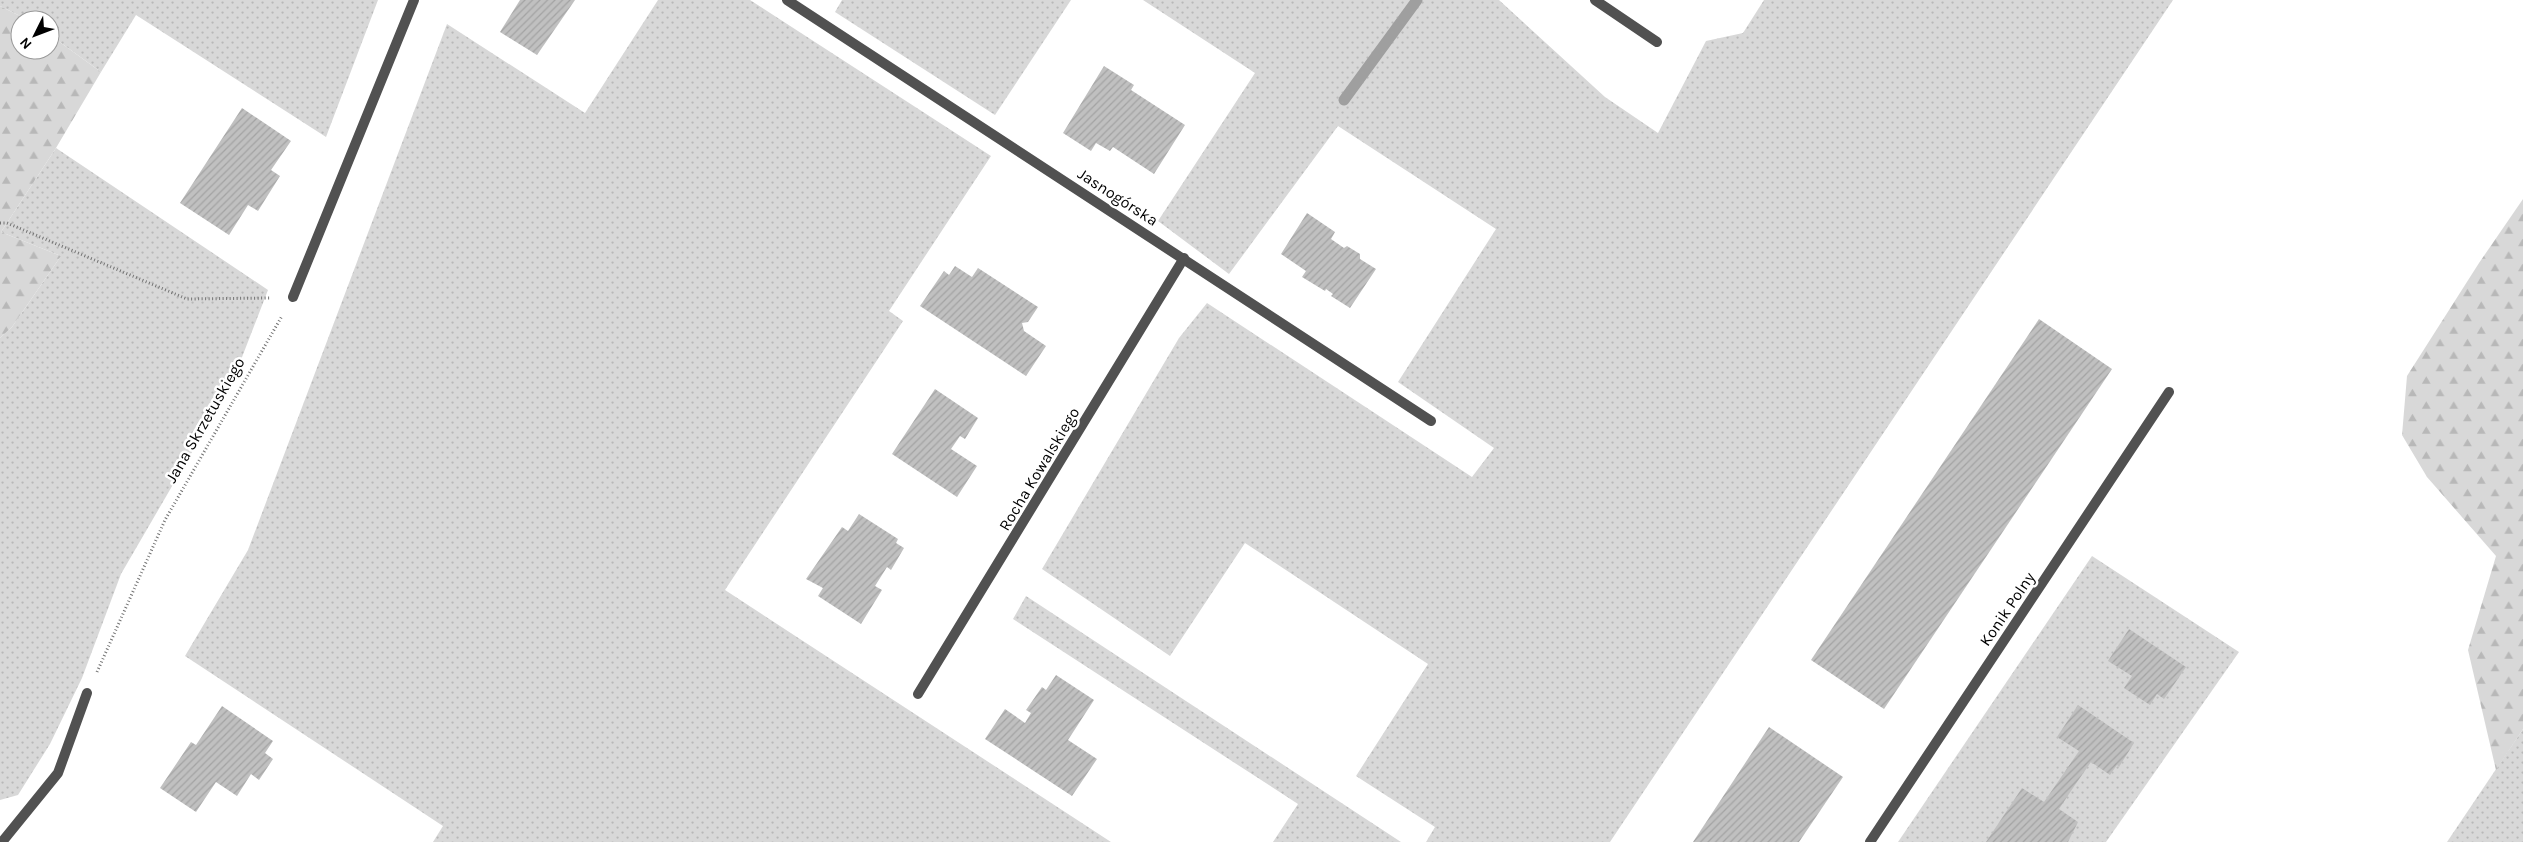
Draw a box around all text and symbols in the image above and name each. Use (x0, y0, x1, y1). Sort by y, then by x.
north arrow (10, 10, 60, 60)
text: N (16, 34, 35, 53)
street label: Jasnogórska (1074, 164, 1162, 230)
street label: Jana Skrzetuskiego (161, 354, 249, 486)
street label: Rocha Kowalskiego (995, 404, 1083, 534)
street label: Konik Polny (1975, 568, 2039, 650)

